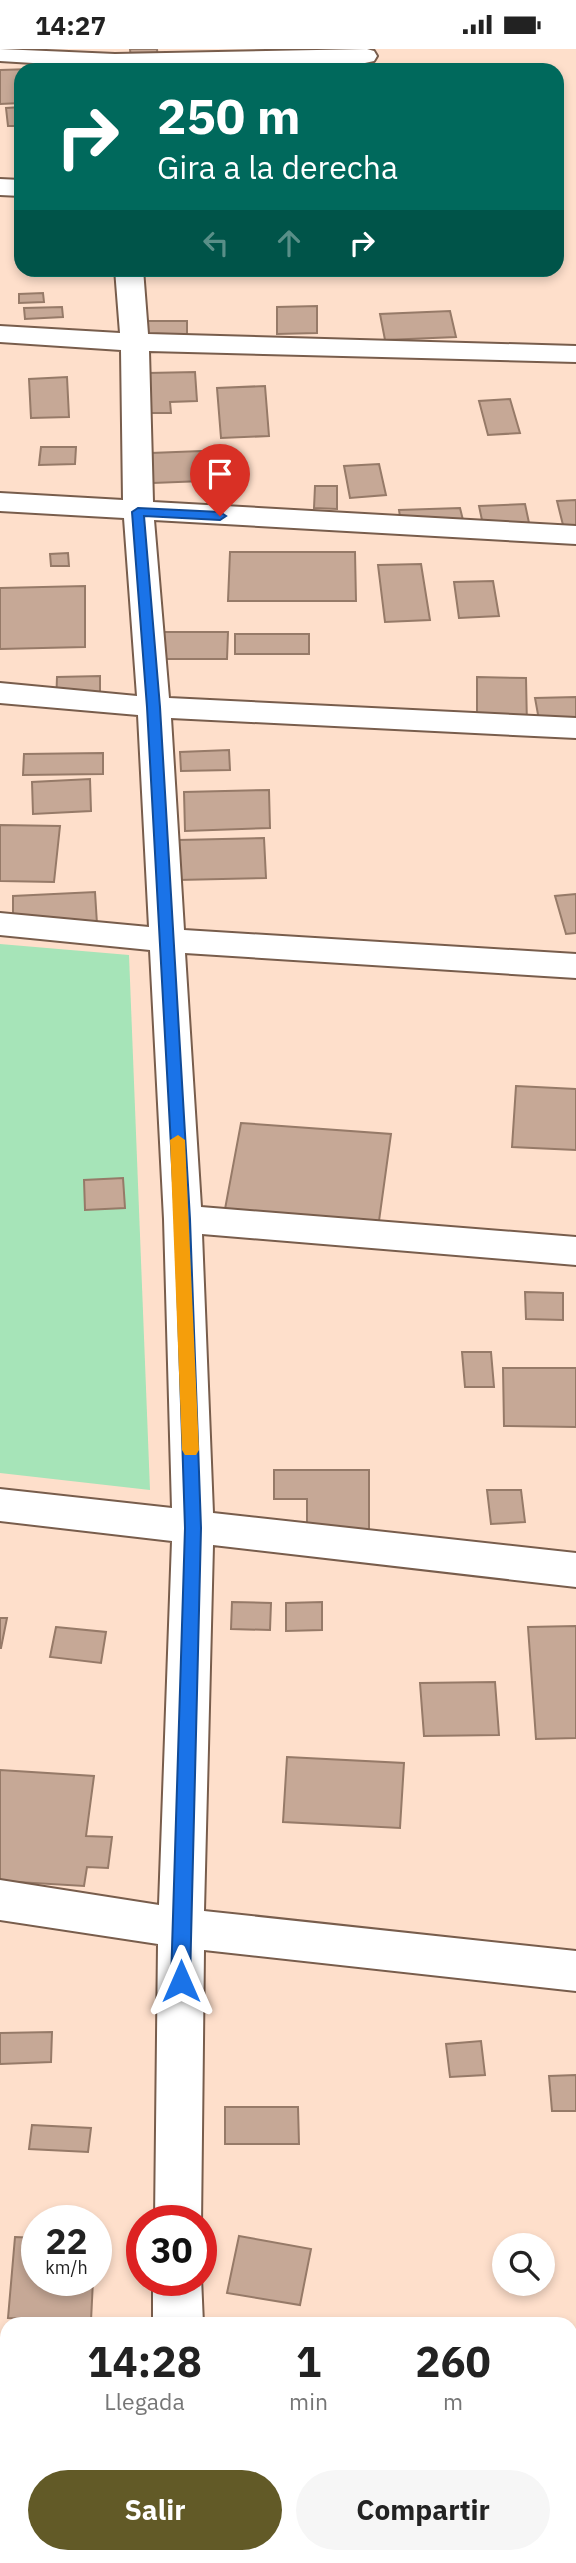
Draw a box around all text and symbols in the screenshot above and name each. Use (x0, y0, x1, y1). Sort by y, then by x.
text: 14:27 (35, 8, 106, 42)
text: 250 m (157, 84, 301, 147)
icon: right (42, 91, 133, 182)
text: Gira a la derecha (157, 146, 398, 188)
icon: left (197, 224, 235, 262)
icon: ahead (270, 224, 308, 262)
icon: right (343, 224, 381, 262)
pin (190, 444, 250, 516)
icon: arrive (201, 455, 239, 493)
position arrow (144, 1944, 218, 2018)
speed limit sign: 30 (126, 2205, 217, 2296)
text: 22 (45, 2218, 88, 2264)
map controls (492, 2233, 555, 2296)
button: search (492, 2233, 555, 2296)
text: km/h (45, 2256, 88, 2279)
text: 14:28 (87, 2334, 202, 2389)
text: 1 (296, 2334, 321, 2389)
text: 260 (415, 2334, 491, 2389)
text: Llegada (104, 2386, 185, 2416)
text: min (289, 2386, 328, 2416)
text: m (443, 2386, 463, 2416)
button: Salir (28, 2470, 282, 2550)
button: Compartir (296, 2470, 550, 2550)

